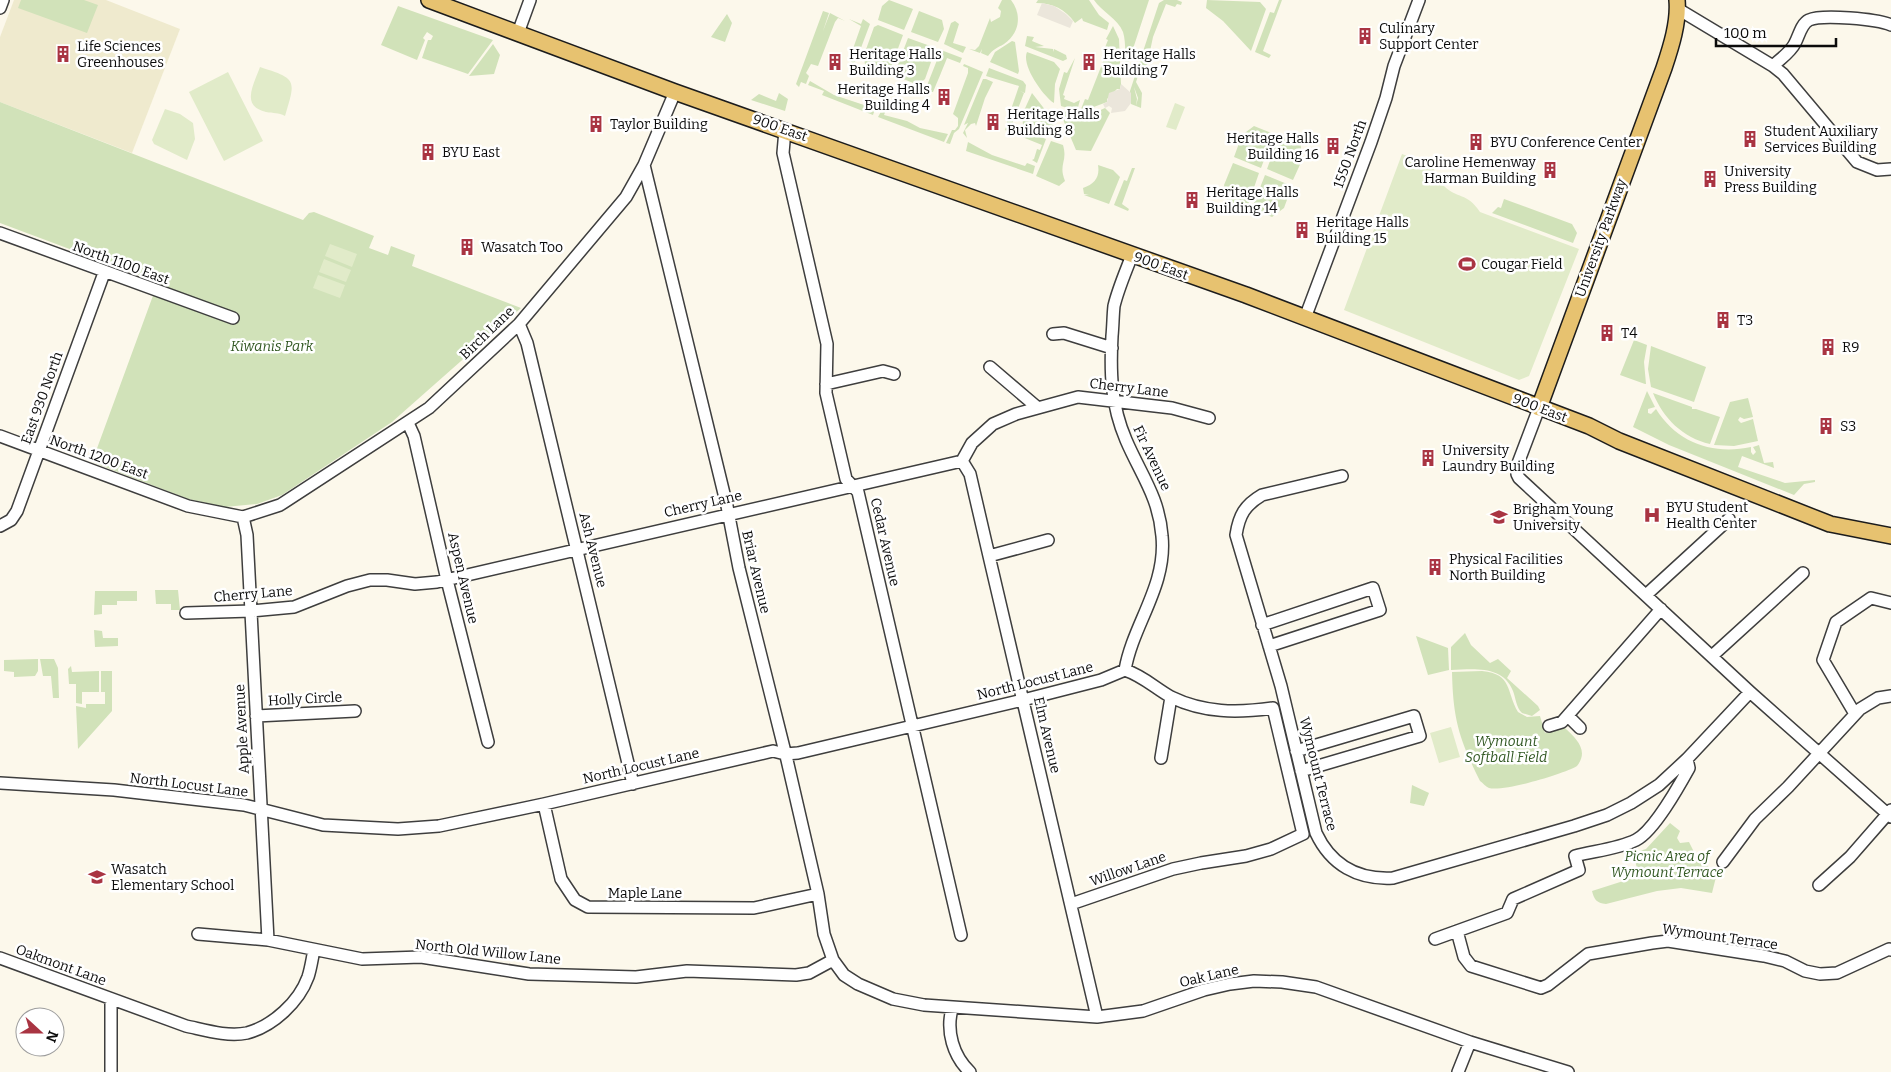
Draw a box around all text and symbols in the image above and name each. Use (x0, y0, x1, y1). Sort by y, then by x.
scale bar (1716, 15, 1836, 47)
place label: Culinary Support Center (1379, 20, 1479, 53)
text: 100 m (1724, 24, 1767, 42)
building icon: Culinary Support Center (1355, 26, 1375, 46)
place label: Life Sciences Greenhouses (77, 38, 164, 71)
building icon: Life Sciences Greenhouses (53, 44, 73, 64)
place label: Heritage Halls Building 3 (849, 46, 942, 79)
place label: Heritage Halls Building 7 (1103, 46, 1196, 79)
building icon: Heritage Halls Building 3 (825, 52, 845, 72)
building icon: Heritage Halls Building 7 (1079, 52, 1099, 72)
place label: Heritage Halls Building 4 (837, 81, 930, 114)
building icon: Heritage Halls Building 4 (934, 87, 954, 107)
place label: Heritage Halls Building 8 (1007, 106, 1100, 139)
street label: 900 East (750, 111, 810, 145)
building icon: Heritage Halls Building 8 (983, 112, 1003, 132)
building icon: Taylor Building (586, 114, 606, 134)
place label: Taylor Building (610, 116, 708, 133)
street label: 1550 North (1330, 117, 1370, 190)
place label: Student Auxiliary Services Building (1764, 123, 1878, 156)
building icon: Student Auxiliary Services Building (1740, 129, 1760, 149)
place label: Heritage Halls Building 16 (1226, 130, 1319, 163)
building icon: BYU Conference Center (1466, 132, 1486, 152)
place label: BYU Conference Center (1490, 134, 1642, 151)
building icon: Heritage Halls Building 16 (1323, 136, 1343, 156)
building icon: BYU East (418, 142, 438, 162)
place label: BYU East (442, 144, 500, 161)
place label: Caroline Hemenway Harman Building (1405, 154, 1537, 187)
building icon: Caroline Hemenway Harman Building (1540, 160, 1560, 180)
place label: University Press Building (1724, 163, 1817, 196)
building icon: University Press Building (1700, 169, 1720, 189)
street label: University Parkway (1572, 176, 1631, 300)
place label: Heritage Halls Building 14 (1206, 184, 1299, 217)
building icon: Heritage Halls Building 14 (1182, 190, 1202, 210)
place label: Heritage Halls Building 15 (1316, 214, 1409, 247)
building icon: Heritage Halls Building 15 (1292, 220, 1312, 240)
building icon: Wasatch Too (457, 237, 477, 257)
street label: North 1100 East (70, 238, 172, 288)
place label: Wasatch Too (481, 239, 563, 256)
street label: 900 East (1131, 248, 1191, 284)
sports icon: Cougar Field (1457, 254, 1477, 274)
place label: Cougar Field (1481, 256, 1563, 273)
street label: Birch Lane (456, 303, 518, 363)
building icon: T3 (1713, 310, 1733, 330)
place label: T3 (1737, 312, 1753, 329)
building icon: T4 (1597, 323, 1617, 343)
place label: T4 (1621, 325, 1637, 342)
building icon: R9 (1818, 337, 1838, 357)
park label: Kiwanis Park (231, 338, 314, 355)
place label: R9 (1842, 339, 1859, 356)
street label: East 930 North (17, 349, 67, 447)
street label: Cherry Lane (1089, 375, 1169, 401)
street label: 900 East (1510, 390, 1570, 426)
building icon: S3 (1816, 416, 1836, 436)
place label: S3 (1840, 418, 1856, 435)
street label: Fir Avenue (1129, 423, 1175, 493)
street label: North 1200 East (47, 431, 151, 483)
place label: University Laundry Building (1442, 442, 1555, 475)
building icon: University Laundry Building (1418, 448, 1438, 468)
street label: Cherry Lane (662, 487, 744, 521)
street label: Cedar Avenue (867, 496, 903, 588)
place label: BYU Student Health Center (1666, 499, 1757, 532)
place label: Brigham Young University (1513, 501, 1614, 534)
hospital icon: BYU Student Health Center (1642, 505, 1662, 525)
school or university icon: Brigham Young University (1489, 507, 1509, 527)
street label: Ash Avenue (575, 511, 611, 589)
street label: Briar Avenue (738, 529, 774, 615)
street label: Aspen Avenue (444, 531, 482, 625)
place label: Physical Facilities North Building (1449, 551, 1563, 584)
building icon: Physical Facilities North Building (1425, 557, 1445, 577)
street label: Cherry Lane (213, 582, 293, 606)
street label: North Locust Lane (975, 658, 1095, 704)
street label: Apple Avenue (231, 684, 253, 774)
street label: Holly Circle (267, 689, 343, 709)
street label: Elm Avenue (1030, 695, 1064, 775)
street label: Wymount Terrace (1296, 715, 1340, 833)
park label: Wymount Softball Field (1465, 733, 1547, 766)
street label: North Locust Lane (581, 744, 701, 788)
street label: North Locust Lane (129, 769, 249, 801)
street label: Willow Lane (1088, 848, 1168, 890)
park label: Picnic Area of Wymount Terrace (1611, 848, 1723, 881)
place label: Wasatch Elementary School (111, 861, 234, 894)
school or university icon: Wasatch Elementary School (87, 867, 107, 887)
street label: Maple Lane (608, 885, 682, 902)
street label: Wymount Terrace (1661, 920, 1779, 954)
street label: North Old Willow Lane (414, 936, 562, 968)
street label: Oakmont Lane (13, 941, 109, 989)
street label: Oak Lane (1178, 961, 1240, 991)
north arrow (15, 1007, 65, 1057)
text: N (42, 1028, 62, 1045)

